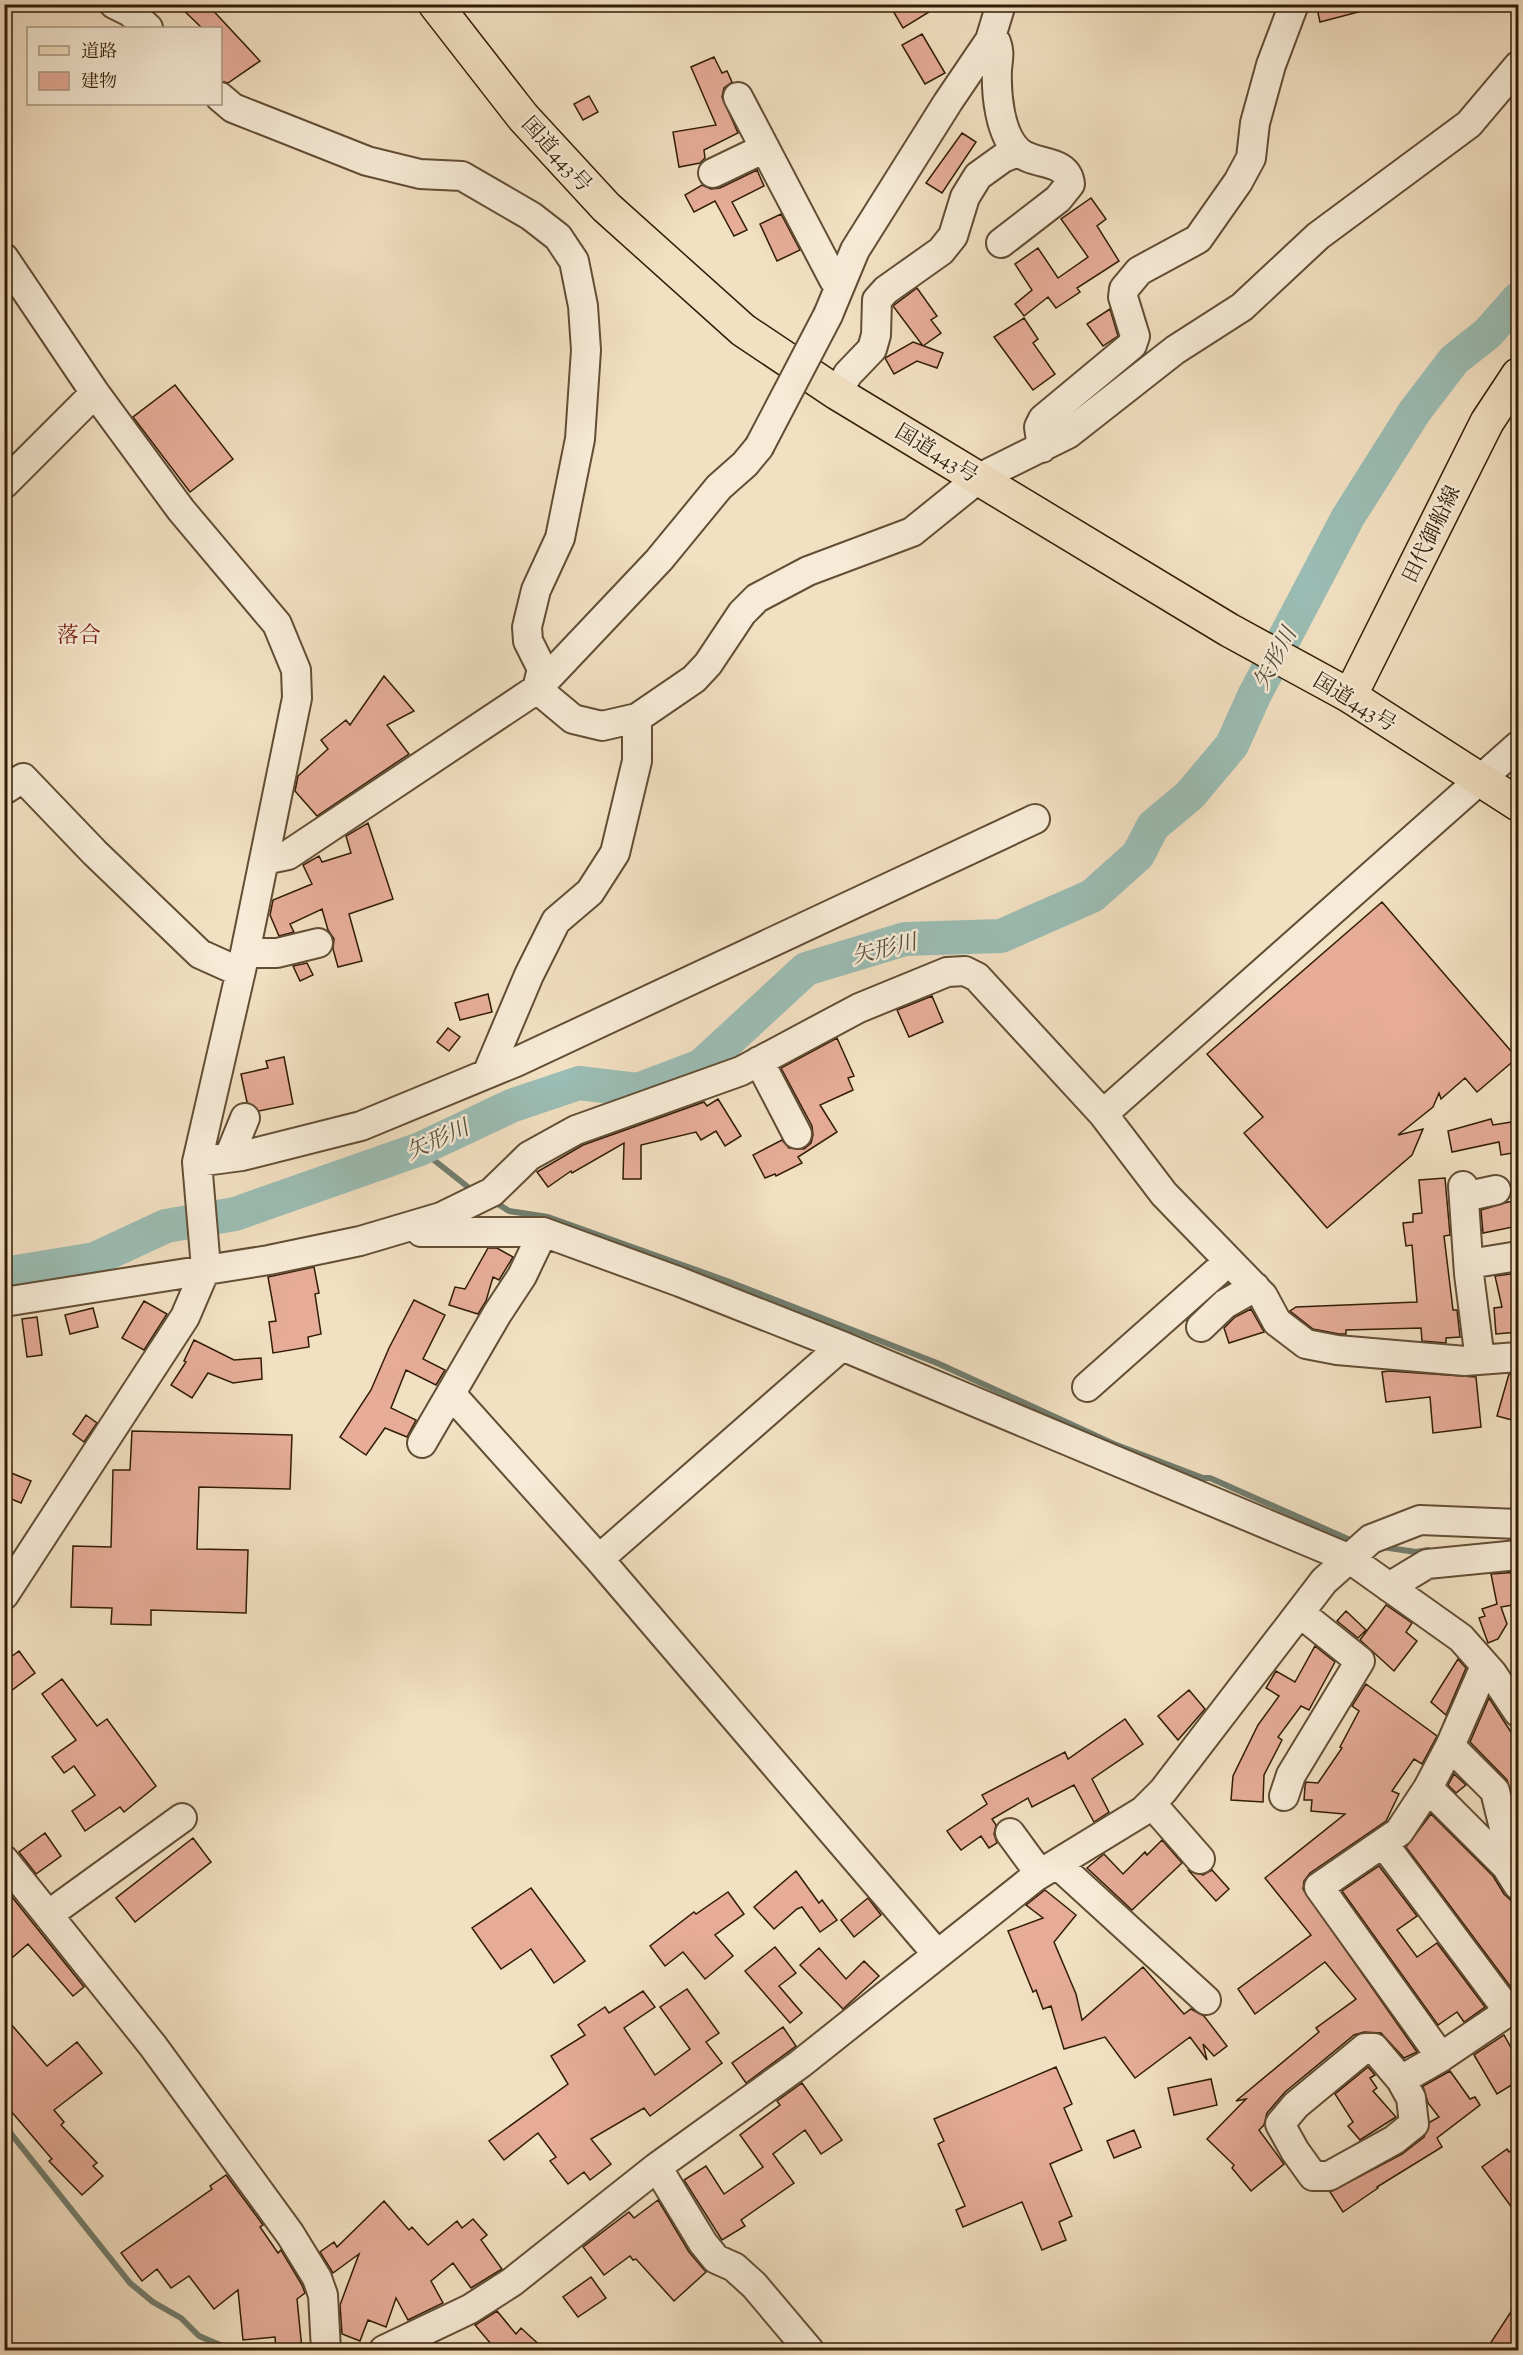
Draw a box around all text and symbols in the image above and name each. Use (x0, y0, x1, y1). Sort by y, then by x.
legend (27, 27, 222, 105)
text: 道路 (81, 40, 117, 66)
text: 建物 (81, 70, 117, 96)
street label: 国道443号 (513, 111, 598, 200)
street label: 国道443号 (889, 418, 983, 491)
street label: 田代御船線 (1396, 481, 1469, 589)
district label: 落合 (57, 621, 101, 653)
water label: 矢形川 (1247, 621, 1307, 696)
street label: 国道443号 (1307, 667, 1401, 740)
water label: 矢形川 (849, 927, 922, 974)
water label: 矢形川 (402, 1113, 477, 1170)

